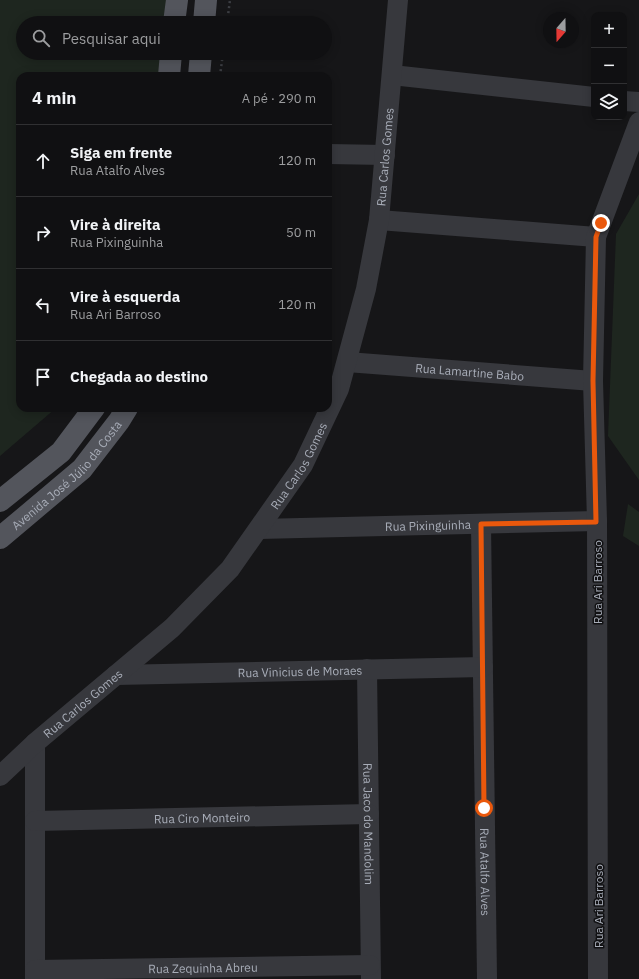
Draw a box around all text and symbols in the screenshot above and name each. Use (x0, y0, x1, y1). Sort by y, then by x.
north arrow (543, 12, 579, 48)
map controls (591, 12, 627, 120)
button: + (591, 12, 627, 48)
search box (16, 16, 332, 60)
icon: search (30, 27, 52, 49)
text: Pesquisar aqui (62, 29, 161, 48)
button: − (591, 48, 627, 84)
button: layers (591, 84, 627, 120)
text: 4 min (32, 87, 76, 109)
text: A pé · 290 m (242, 90, 316, 107)
street label: Rua Carlos Gomes (373, 107, 396, 207)
text: Siga em frente (70, 143, 172, 162)
icon: ahead (32, 150, 54, 172)
text: 120 m (278, 152, 316, 169)
text: Rua Atalfo Alves (70, 162, 165, 179)
route end (592, 214, 610, 232)
text: Vire à direita (70, 215, 160, 234)
icon: right (32, 222, 54, 244)
text: 50 m (286, 224, 316, 241)
text: Rua Pixinguinha (70, 234, 163, 251)
text: Vire à esquerda (70, 287, 180, 306)
icon: left (32, 294, 54, 316)
text: 120 m (278, 296, 316, 313)
text: Rua Ari Barroso (70, 306, 161, 323)
street label: Rua Lamartine Babo (415, 360, 525, 383)
icon: arrive (32, 366, 54, 388)
text: Chegada ao destino (70, 367, 208, 386)
street label: Avenida José Júlio da Costa (8, 417, 125, 533)
street label: Rua Carlos Gomes (267, 420, 330, 512)
street label: Rua Pixinguinha (385, 516, 472, 534)
street label: Rua Ari Barroso (590, 540, 605, 624)
street label: Rua Vinicius de Moraes (237, 662, 363, 680)
street label: Rua Carlos Gomes (40, 666, 125, 741)
street label: Rua Jaco do Mandolim (361, 763, 377, 885)
route start (475, 799, 493, 817)
street label: Rua Ciro Monteiro (154, 809, 251, 826)
street label: Rua Atalfo Alves (478, 828, 494, 916)
street label: Rua Ari Barroso (591, 864, 606, 948)
street label: Rua Zequinha Abreu (148, 959, 258, 976)

